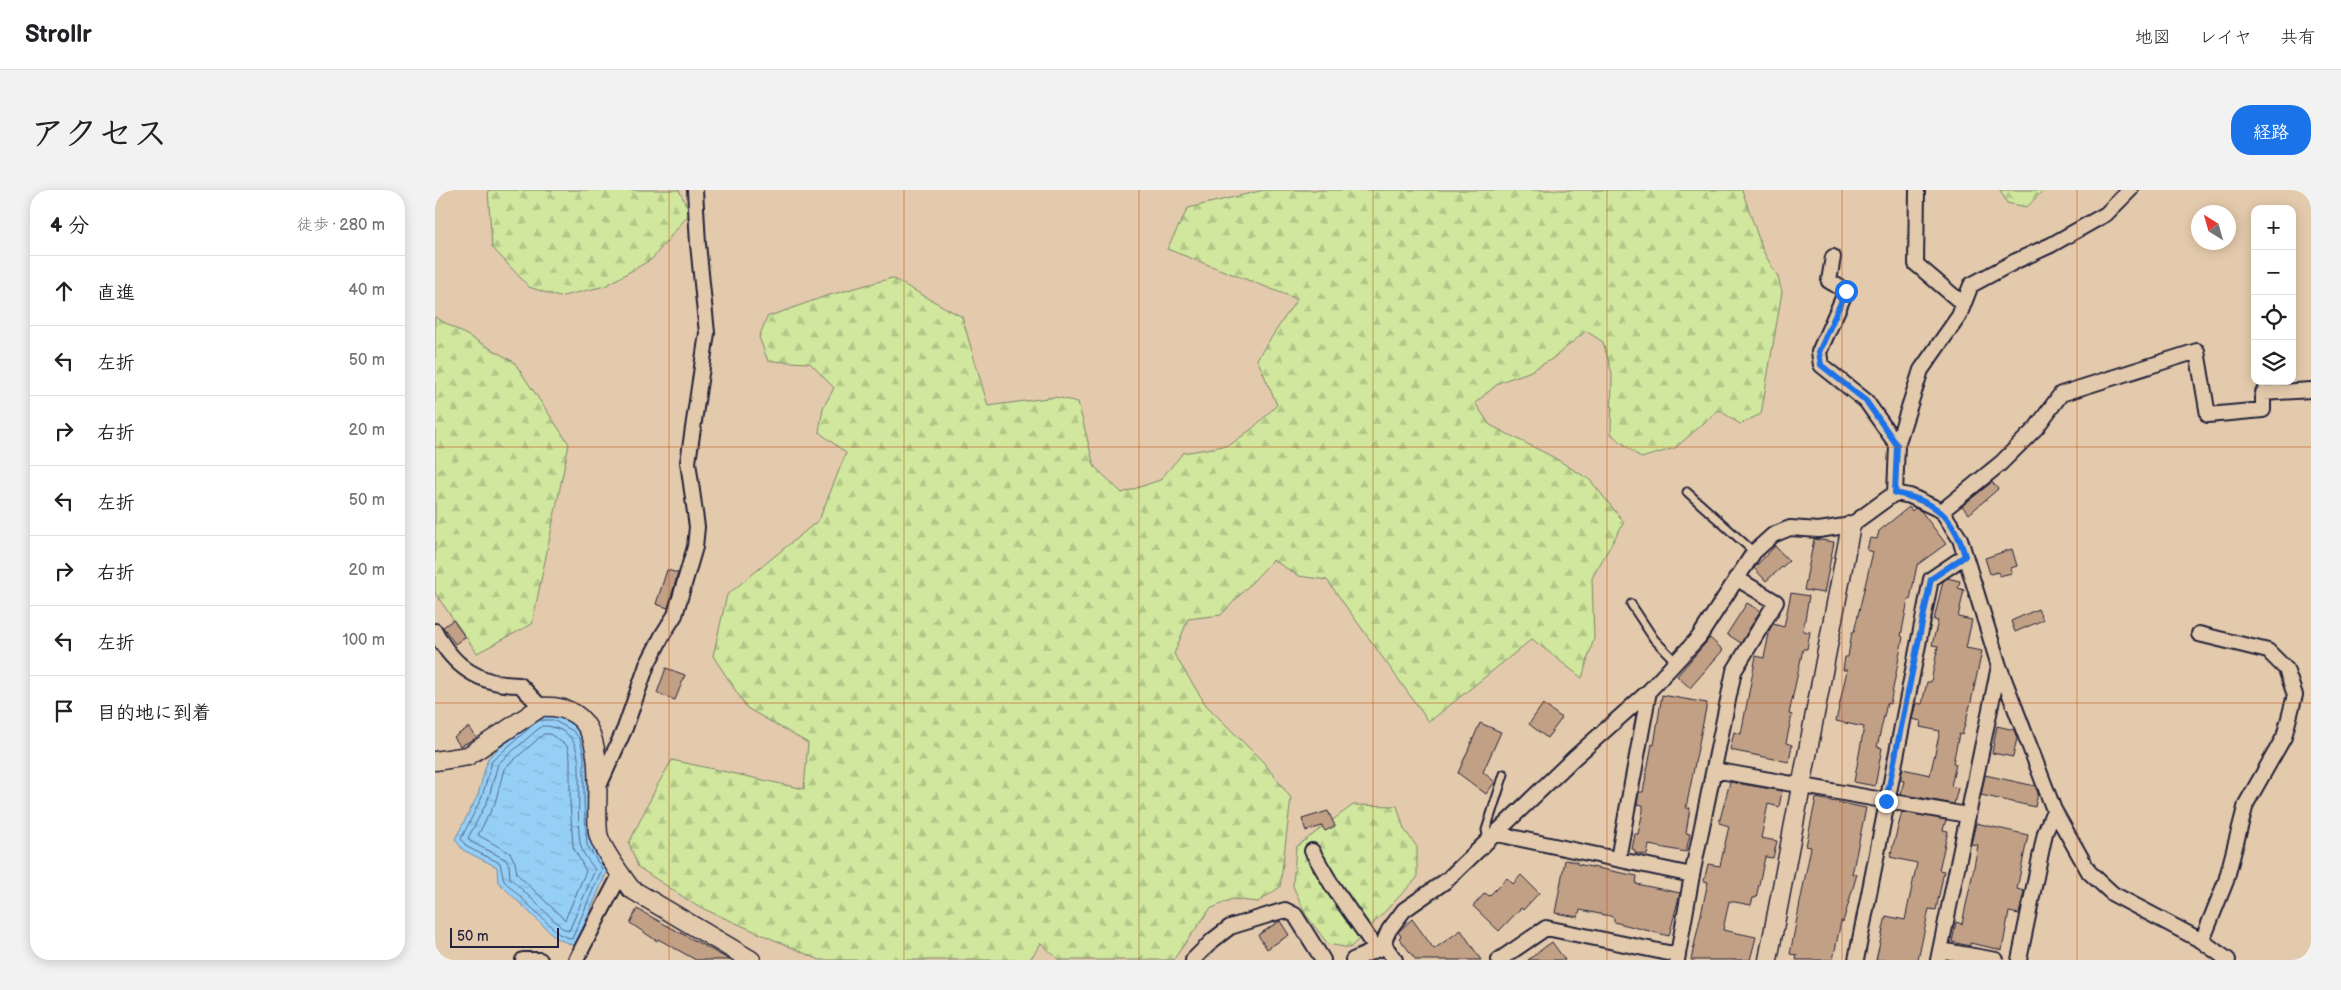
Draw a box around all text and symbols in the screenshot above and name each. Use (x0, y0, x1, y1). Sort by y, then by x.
text: Strollr (25, 20, 92, 49)
text: 地図 (2135, 27, 2171, 48)
text: レイヤ (2199, 27, 2252, 48)
text: 共有 (2280, 27, 2316, 48)
button: 経路 (2231, 105, 2311, 155)
text: アクセス (30, 113, 168, 156)
north arrow (2191, 205, 2236, 250)
map controls (2251, 205, 2296, 385)
button: + (2251, 205, 2296, 250)
text: 4 分 (50, 213, 89, 238)
text: 徒歩 · 280 m (297, 216, 385, 235)
button: − (2251, 250, 2296, 295)
icon: ahead (50, 277, 78, 305)
route start (1835, 280, 1858, 303)
text: 40 m (348, 281, 385, 300)
text: 直進 (97, 282, 135, 305)
button: locate (2251, 295, 2296, 340)
button: layers (2251, 340, 2296, 385)
icon: left (50, 347, 78, 375)
text: 50 m (349, 351, 385, 370)
text: 左折 (97, 352, 135, 375)
icon: right (50, 417, 78, 445)
text: 20 m (349, 421, 385, 440)
text: 右折 (97, 422, 135, 445)
icon: left (50, 487, 78, 515)
text: 50 m (349, 491, 385, 510)
text: 左折 (97, 492, 135, 515)
icon: right (50, 557, 78, 585)
text: 20 m (349, 561, 385, 580)
text: 右折 (97, 562, 135, 585)
icon: left (50, 627, 78, 655)
text: 100 m (342, 631, 385, 650)
text: 左折 (97, 632, 135, 655)
icon: arrive (50, 697, 78, 725)
text: 目的地に到着 (97, 702, 211, 725)
route end (1875, 790, 1898, 813)
scale bar (450, 925, 559, 948)
text: 50 m (457, 928, 489, 945)

